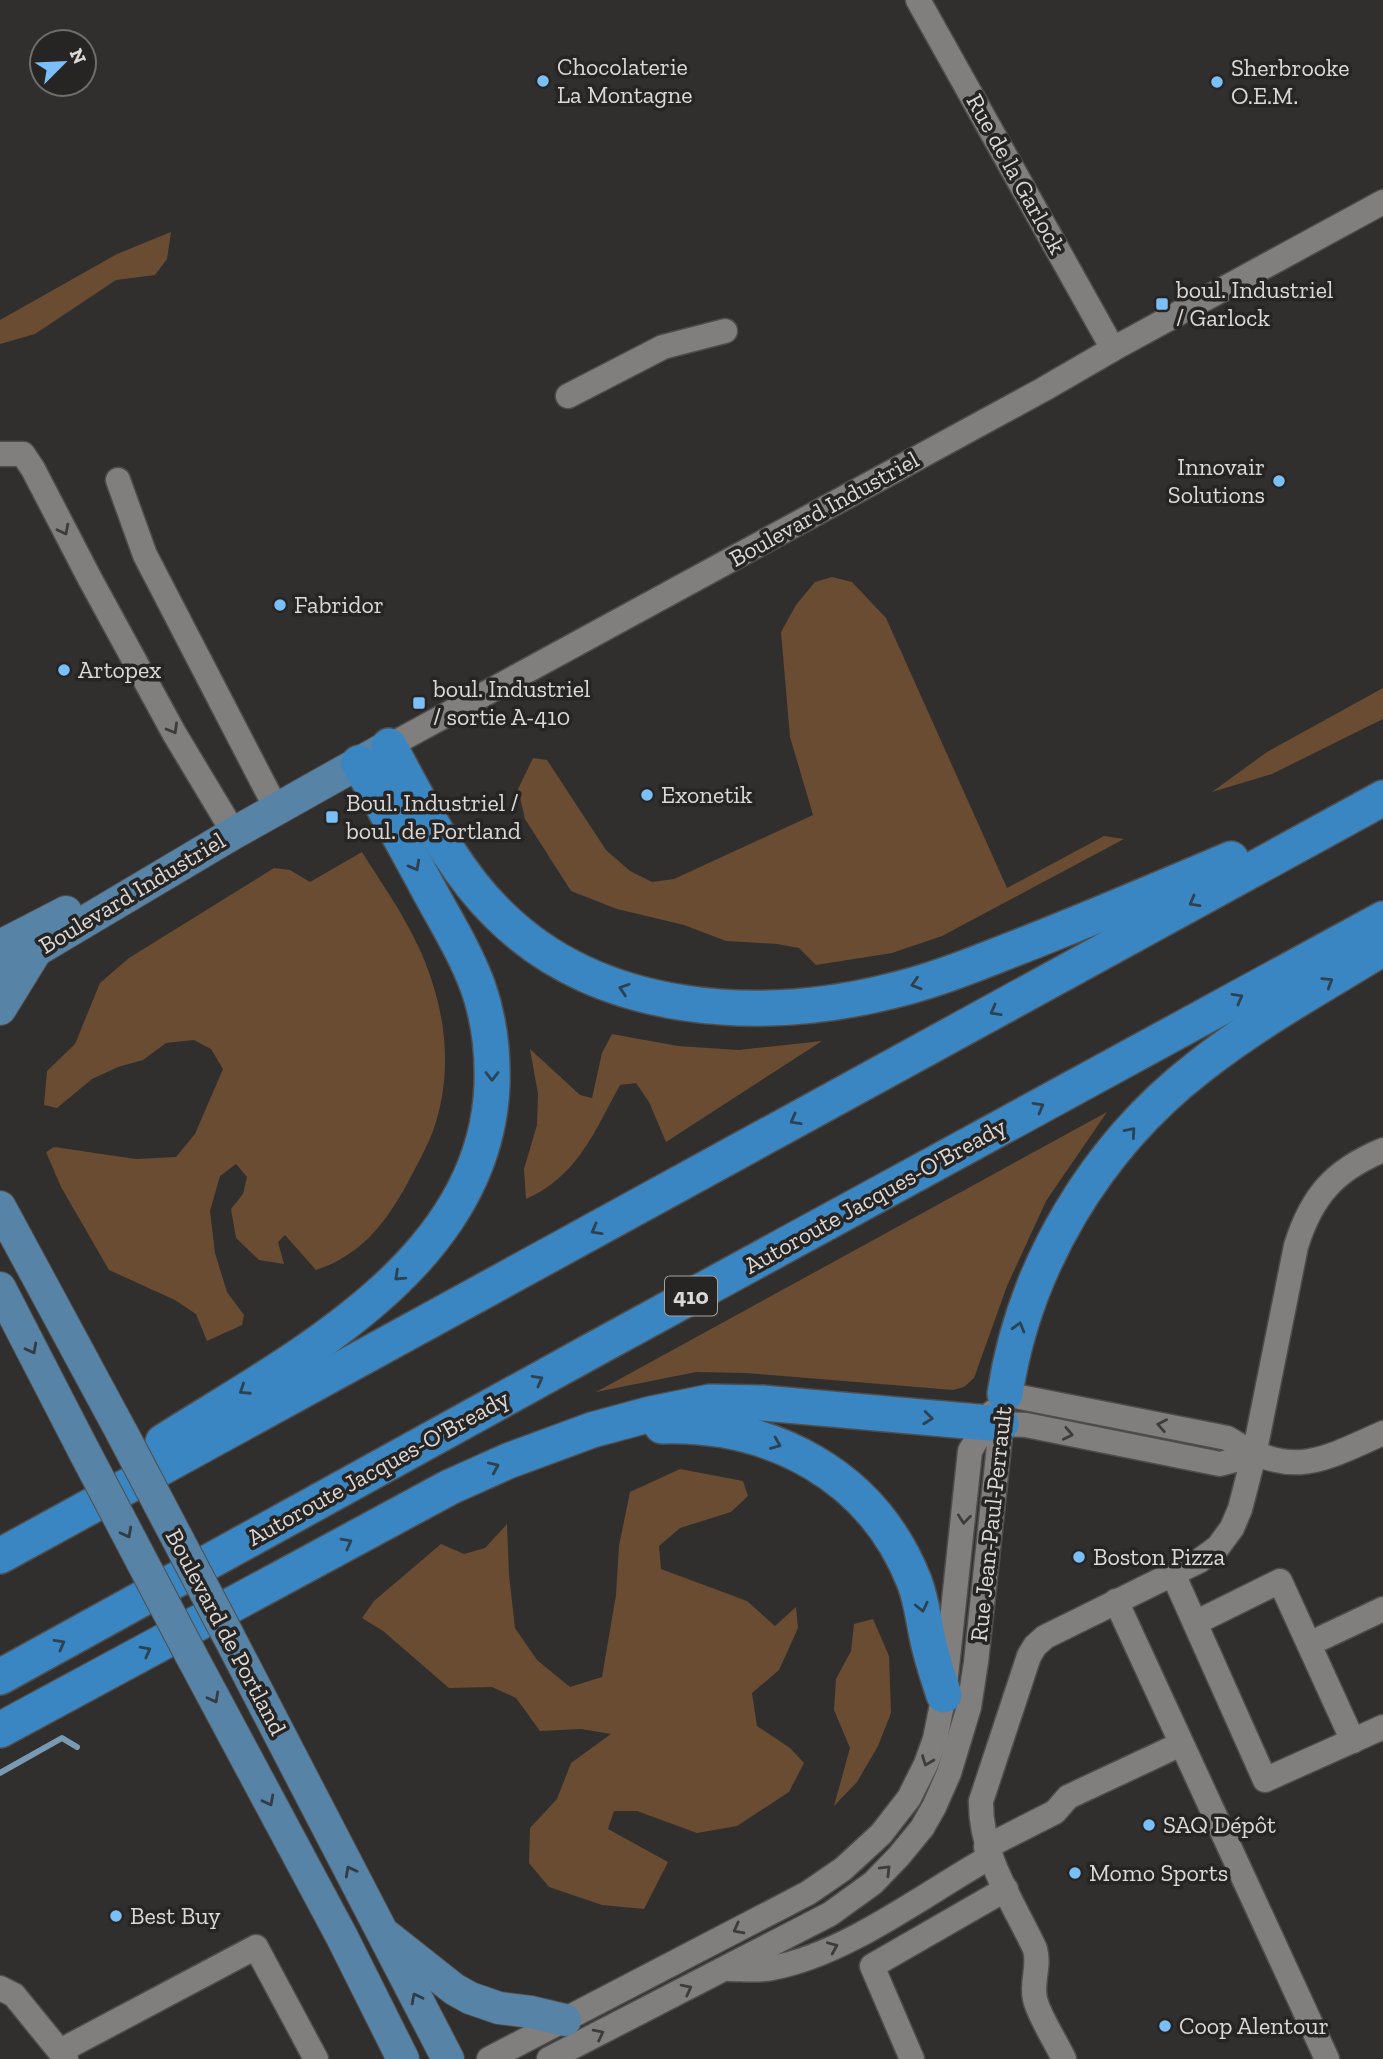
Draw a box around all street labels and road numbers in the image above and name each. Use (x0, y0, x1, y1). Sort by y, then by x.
street label: Rue de la Garlock (960, 89, 1073, 259)
street label: Boulevard Industriel (724, 444, 924, 573)
street label: Boulevard Industriel (33, 826, 230, 960)
street label: Autoroute Jacques-O'Bready (739, 1111, 1011, 1280)
road number: 410 (665, 1276, 717, 1316)
street label: Autoroute Jacques-O'Bready (242, 1383, 514, 1552)
street label: Rue Jean-Paul-Perrault (964, 1405, 1017, 1643)
street label: Boulevard de Portland (160, 1524, 293, 1740)

